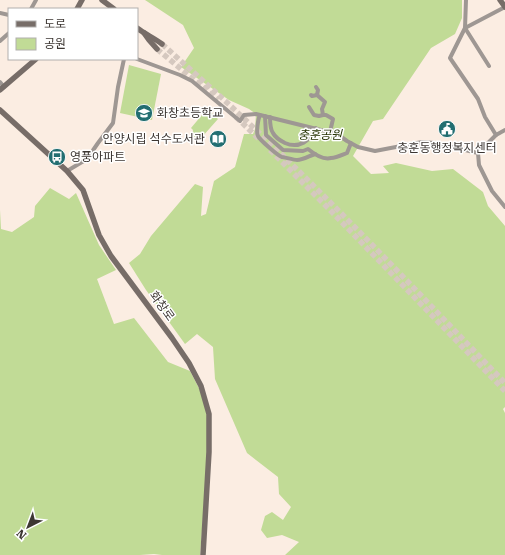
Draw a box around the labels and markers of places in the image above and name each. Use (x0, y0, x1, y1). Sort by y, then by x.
school or university icon: 화창초등학교 (134, 103, 154, 123)
place label: 화창초등학교 (157, 106, 223, 120)
public building icon: 충훈동행정복지센터 (437, 119, 457, 139)
library icon: 안양시립 석수도서관 (208, 129, 228, 149)
place label: 안양시립 석수도서관 (103, 132, 205, 146)
place label: 충훈동행정복지센터 (397, 141, 497, 155)
bus stop icon: 영풍아파트 (47, 147, 67, 167)
place label: 영풍아파트 (70, 150, 125, 164)

